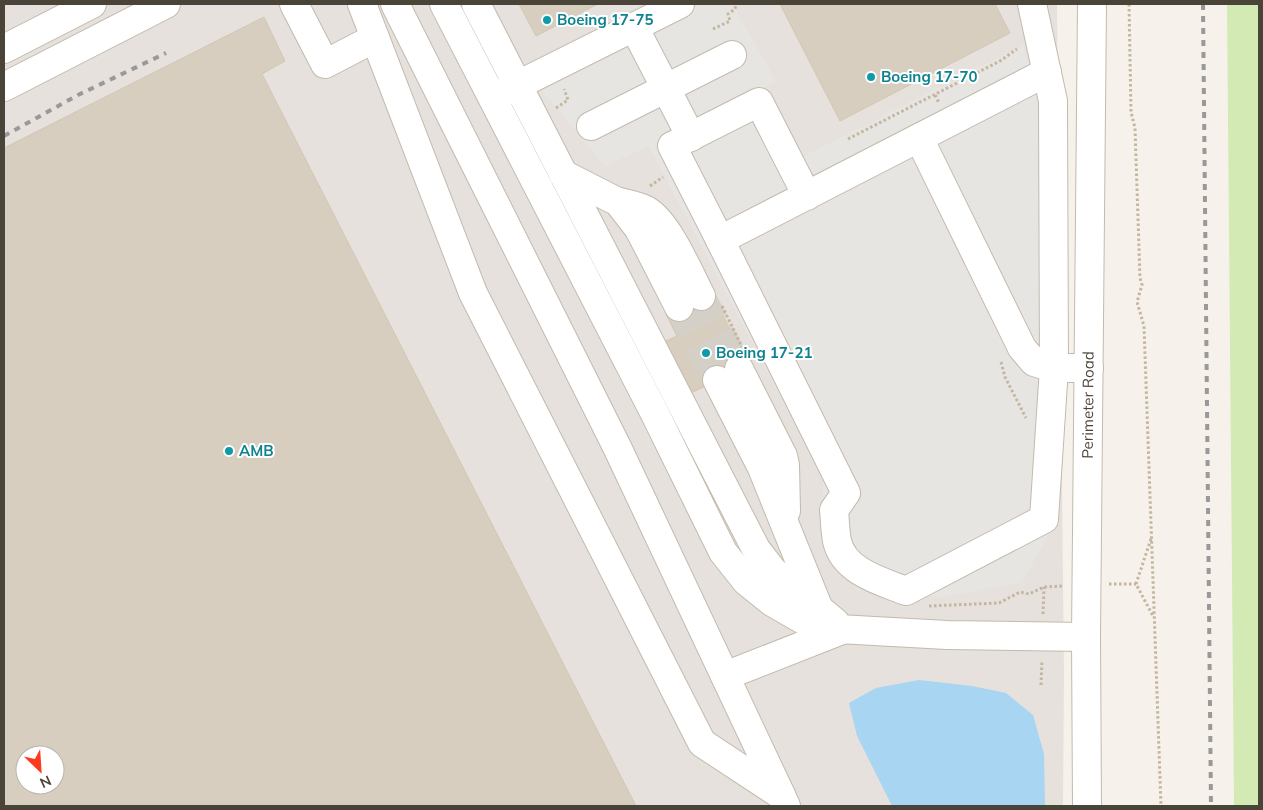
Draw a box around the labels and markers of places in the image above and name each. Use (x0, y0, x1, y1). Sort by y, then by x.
place label: Boeing 17-75 (557, 10, 653, 29)
marker: Boeing 17-75 (541, 14, 553, 26)
place label: Boeing 17-70 (881, 67, 977, 86)
marker: Boeing 17-70 (865, 71, 877, 83)
place label: Boeing 17-21 (716, 343, 812, 362)
marker: Boeing 17-21 (700, 347, 712, 359)
place label: AMB (239, 441, 274, 460)
marker: AMB (223, 445, 235, 457)

